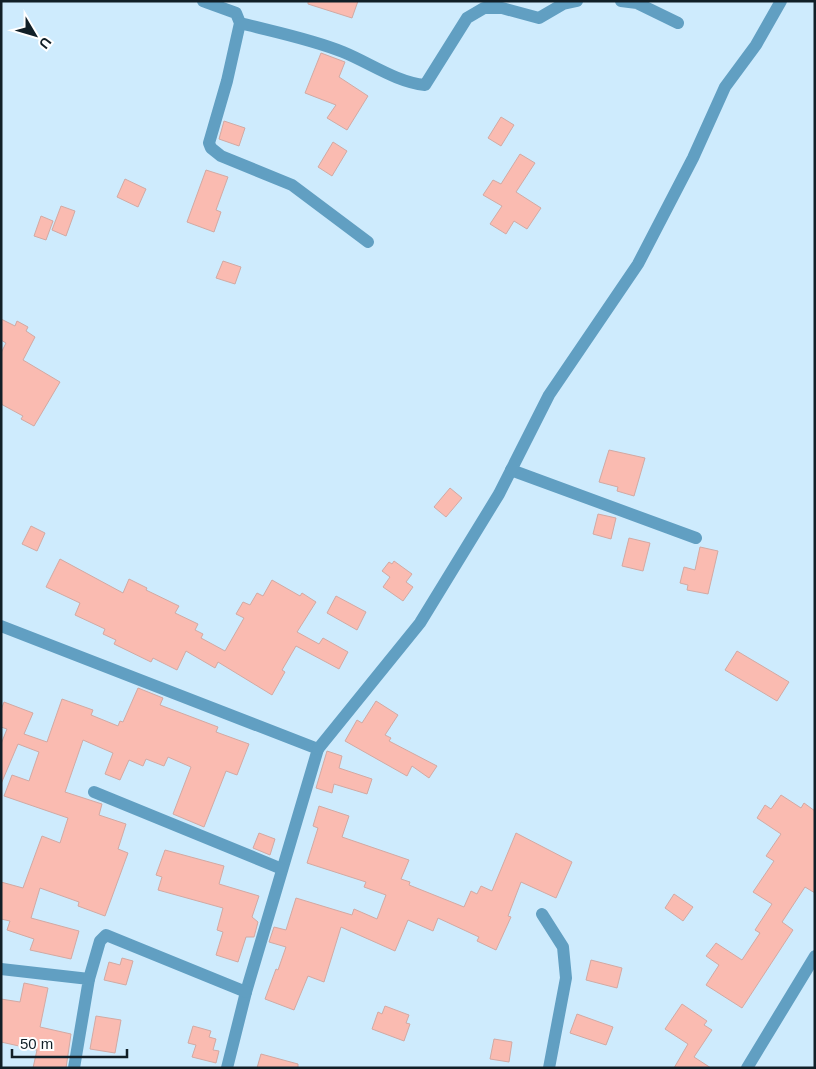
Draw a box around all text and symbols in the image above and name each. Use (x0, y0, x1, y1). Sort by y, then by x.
north arrow (10, 10, 60, 60)
text: U (36, 34, 55, 52)
scale bar (12, 1026, 128, 1058)
text: 50 m (20, 1035, 53, 1052)

